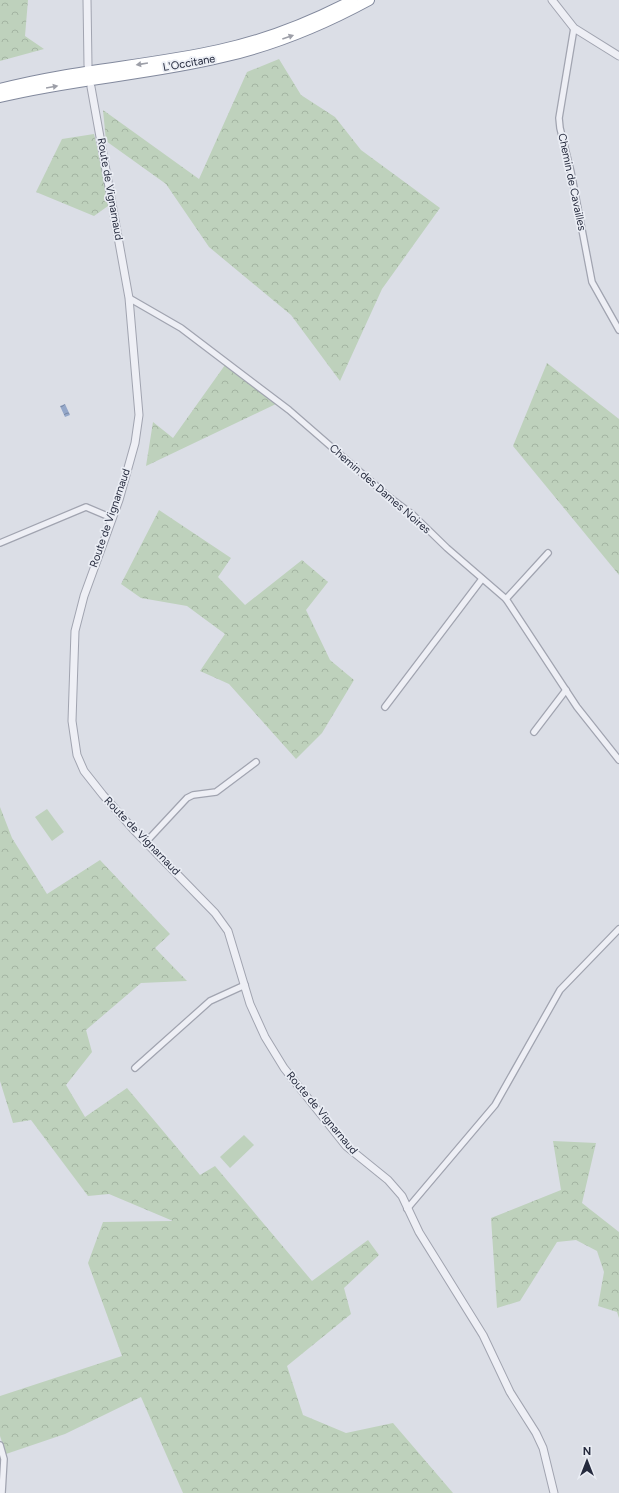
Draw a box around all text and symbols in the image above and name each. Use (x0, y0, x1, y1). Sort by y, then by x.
one-way arrow (283, 34, 295, 40)
street label: L'Occitane (162, 52, 216, 74)
one-way arrow (136, 61, 148, 67)
one-way arrow (46, 83, 58, 89)
street label: Chemin de Cavailles (555, 132, 589, 232)
street label: Route de Vignarnaud (95, 137, 125, 241)
street label: Chemin des Dames Noires (327, 442, 433, 536)
street label: Route de Vignarnaud (87, 467, 133, 569)
street label: Route de Vignarnaud (101, 794, 183, 878)
street label: Route de Vignarnaud (284, 1069, 360, 1157)
north arrow (567, 1441, 607, 1481)
text: N (583, 1445, 591, 1458)

